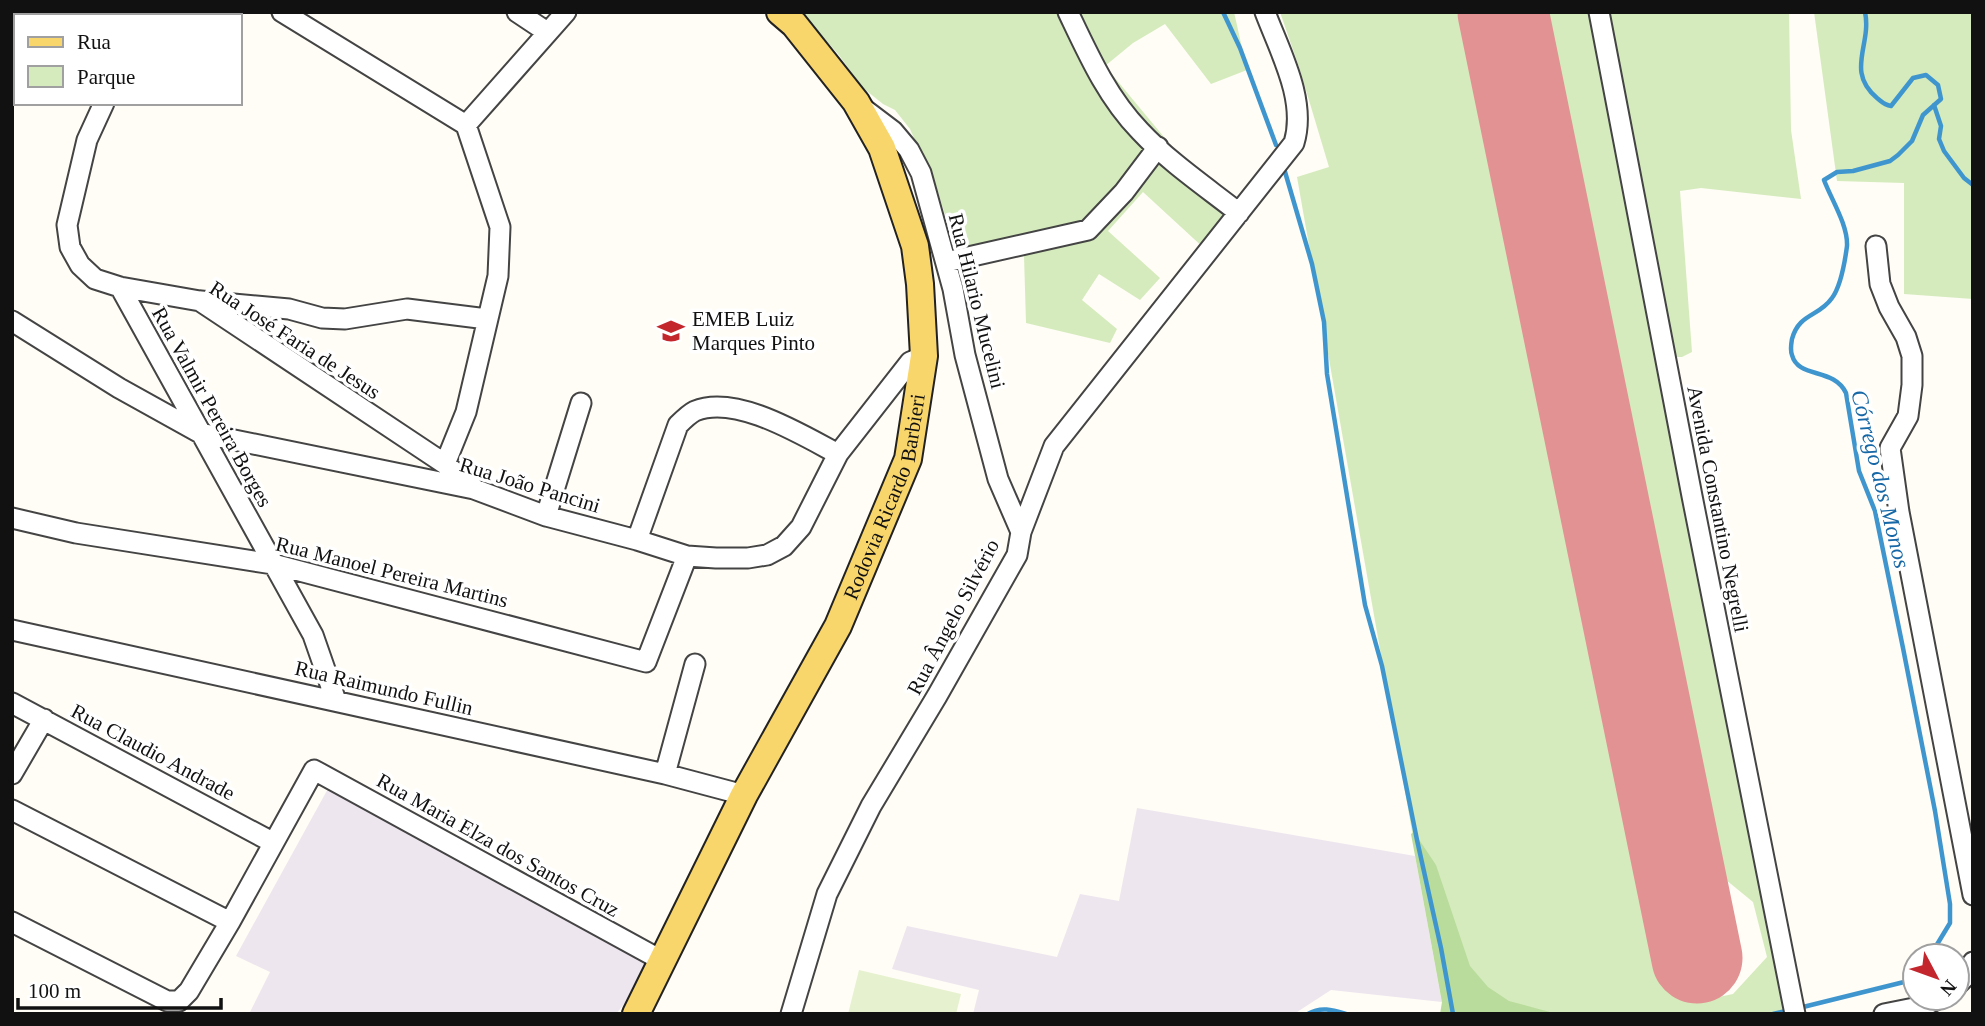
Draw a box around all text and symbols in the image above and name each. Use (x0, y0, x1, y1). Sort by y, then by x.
legend (14, 14, 242, 105)
text: Rua (77, 30, 112, 54)
text: Parque (77, 65, 135, 89)
street label: Rua Hilario Mucelini (944, 211, 1010, 391)
street label: Rua José Faria de Jesus (205, 276, 385, 404)
street label: Rua Valmir Pereira Borges (147, 303, 277, 511)
place label: EMEB Luiz Marques Pinto (692, 307, 815, 355)
school or university icon: EMEB Luiz Marques Pinto (656, 316, 686, 346)
street label: Avenida Constantino Negrelli (1682, 384, 1754, 634)
water label: Córrego dos Monos (1846, 387, 1915, 571)
street label: Rodovia Ricardo Barbieri (838, 392, 930, 603)
street label: Rua João Pancini (457, 452, 603, 518)
street label: Rua Manoel Pereira Martins (273, 532, 511, 612)
street label: Rua Ângelo Silvério (902, 535, 1004, 699)
street label: Rua Raimundo Fullin (293, 656, 476, 720)
street label: Rua Claudio Andrade (67, 699, 239, 805)
street label: Rua Maria Elza dos Santos Cruz (373, 768, 623, 922)
north arrow (1901, 942, 1971, 1012)
scale bar (18, 967, 220, 1011)
text: N (1936, 976, 1961, 1000)
text: 100 m (28, 979, 81, 1003)

